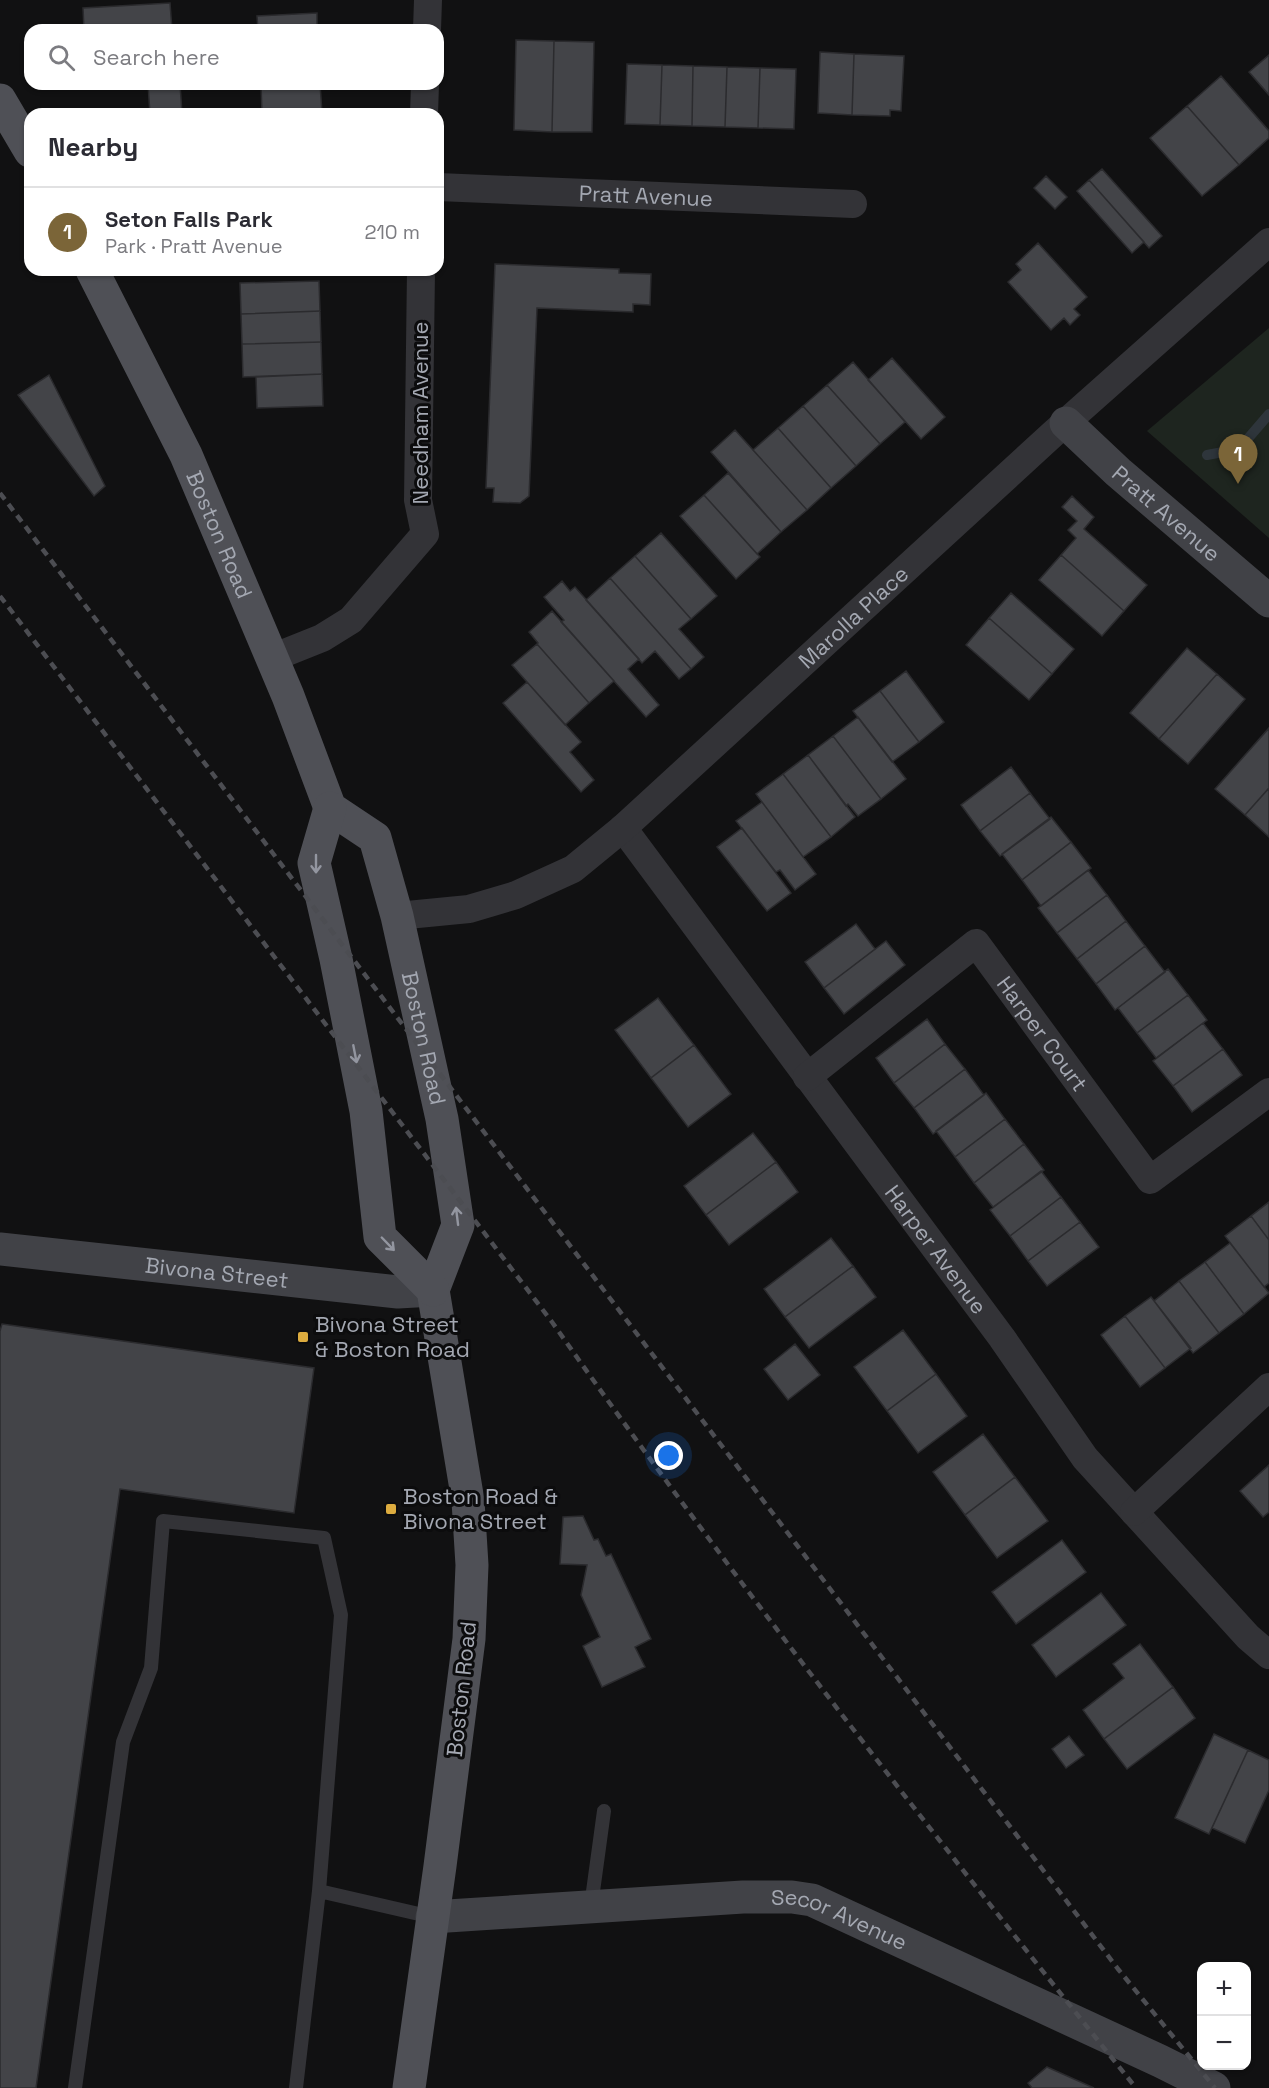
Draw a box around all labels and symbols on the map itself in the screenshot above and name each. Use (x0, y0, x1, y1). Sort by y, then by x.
street label: Pratt Avenue (578, 179, 713, 212)
street label: Needham Avenue (406, 322, 434, 504)
pin: 1 (1218, 434, 1258, 484)
street label: Pratt Avenue (1106, 459, 1226, 567)
street label: Boston Road (180, 467, 259, 603)
street label: Marolla Place (792, 560, 914, 674)
one-way arrow (310, 854, 322, 873)
street label: Boston Road (396, 969, 452, 1108)
street label: Harper Court (991, 970, 1094, 1097)
one-way arrow (350, 1044, 361, 1064)
street label: Harper Avenue (879, 1179, 993, 1320)
one-way arrow (451, 1207, 462, 1226)
one-way arrow (380, 1237, 395, 1252)
street label: Bivona Street (144, 1251, 290, 1294)
place label: Bivona Street & Boston Road (315, 1310, 470, 1363)
marker: Bivona Street & Boston Road (296, 1330, 310, 1344)
your location (654, 1441, 683, 1470)
place label: Boston Road & Bivona Street (403, 1482, 558, 1535)
marker: Boston Road & Bivona Street (384, 1502, 398, 1516)
street label: Boston Road (440, 1620, 482, 1758)
street label: Secor Avenue (771, 1883, 912, 1956)

